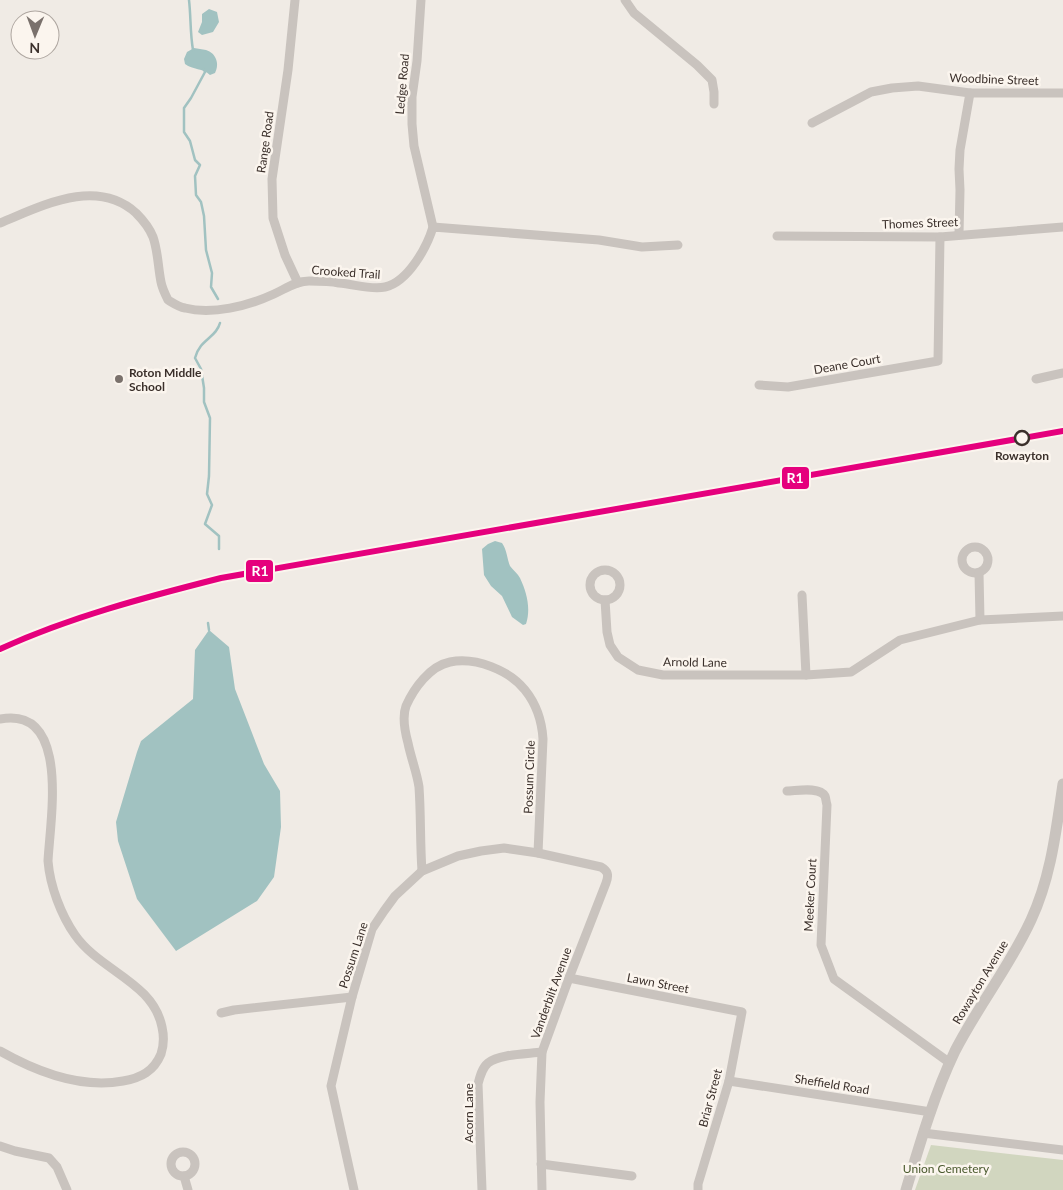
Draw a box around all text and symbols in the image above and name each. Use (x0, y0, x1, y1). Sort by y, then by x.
north arrow (10, 10, 60, 60)
text: N (29, 40, 40, 57)
street label: Ledge Road (392, 53, 412, 115)
street label: Woodbine Street (949, 70, 1040, 88)
street label: Range Road (253, 110, 277, 174)
street label: Thomes Street (881, 214, 959, 232)
street label: Crooked Trail (311, 262, 381, 282)
street label: Deane Court (812, 351, 882, 377)
place label: Roton Middle School (129, 365, 202, 394)
marker: Roton Middle School (113, 373, 125, 385)
marker: Rowayton (1014, 430, 1030, 446)
place label: Rowayton (995, 448, 1049, 463)
line badge: R1 (781, 466, 810, 490)
text: R1 (786, 469, 804, 486)
line badge: R1 (245, 559, 274, 583)
text: R1 (251, 562, 269, 579)
street label: Arnold Lane (663, 654, 727, 670)
street label: Possum Circle (520, 740, 538, 814)
street label: Meeker Court (801, 857, 819, 932)
street label: Possum Lane (335, 920, 371, 990)
street label: Rowayton Avenue (949, 937, 1011, 1027)
street label: Vanderbilt Avenue (527, 945, 575, 1041)
street label: Lawn Street (626, 970, 691, 996)
street label: Briar Street (695, 1067, 725, 1129)
street label: Sheffield Road (793, 1071, 871, 1097)
street label: Acorn Lane (461, 1083, 476, 1143)
park label: Union Cemetery (903, 1161, 990, 1176)

